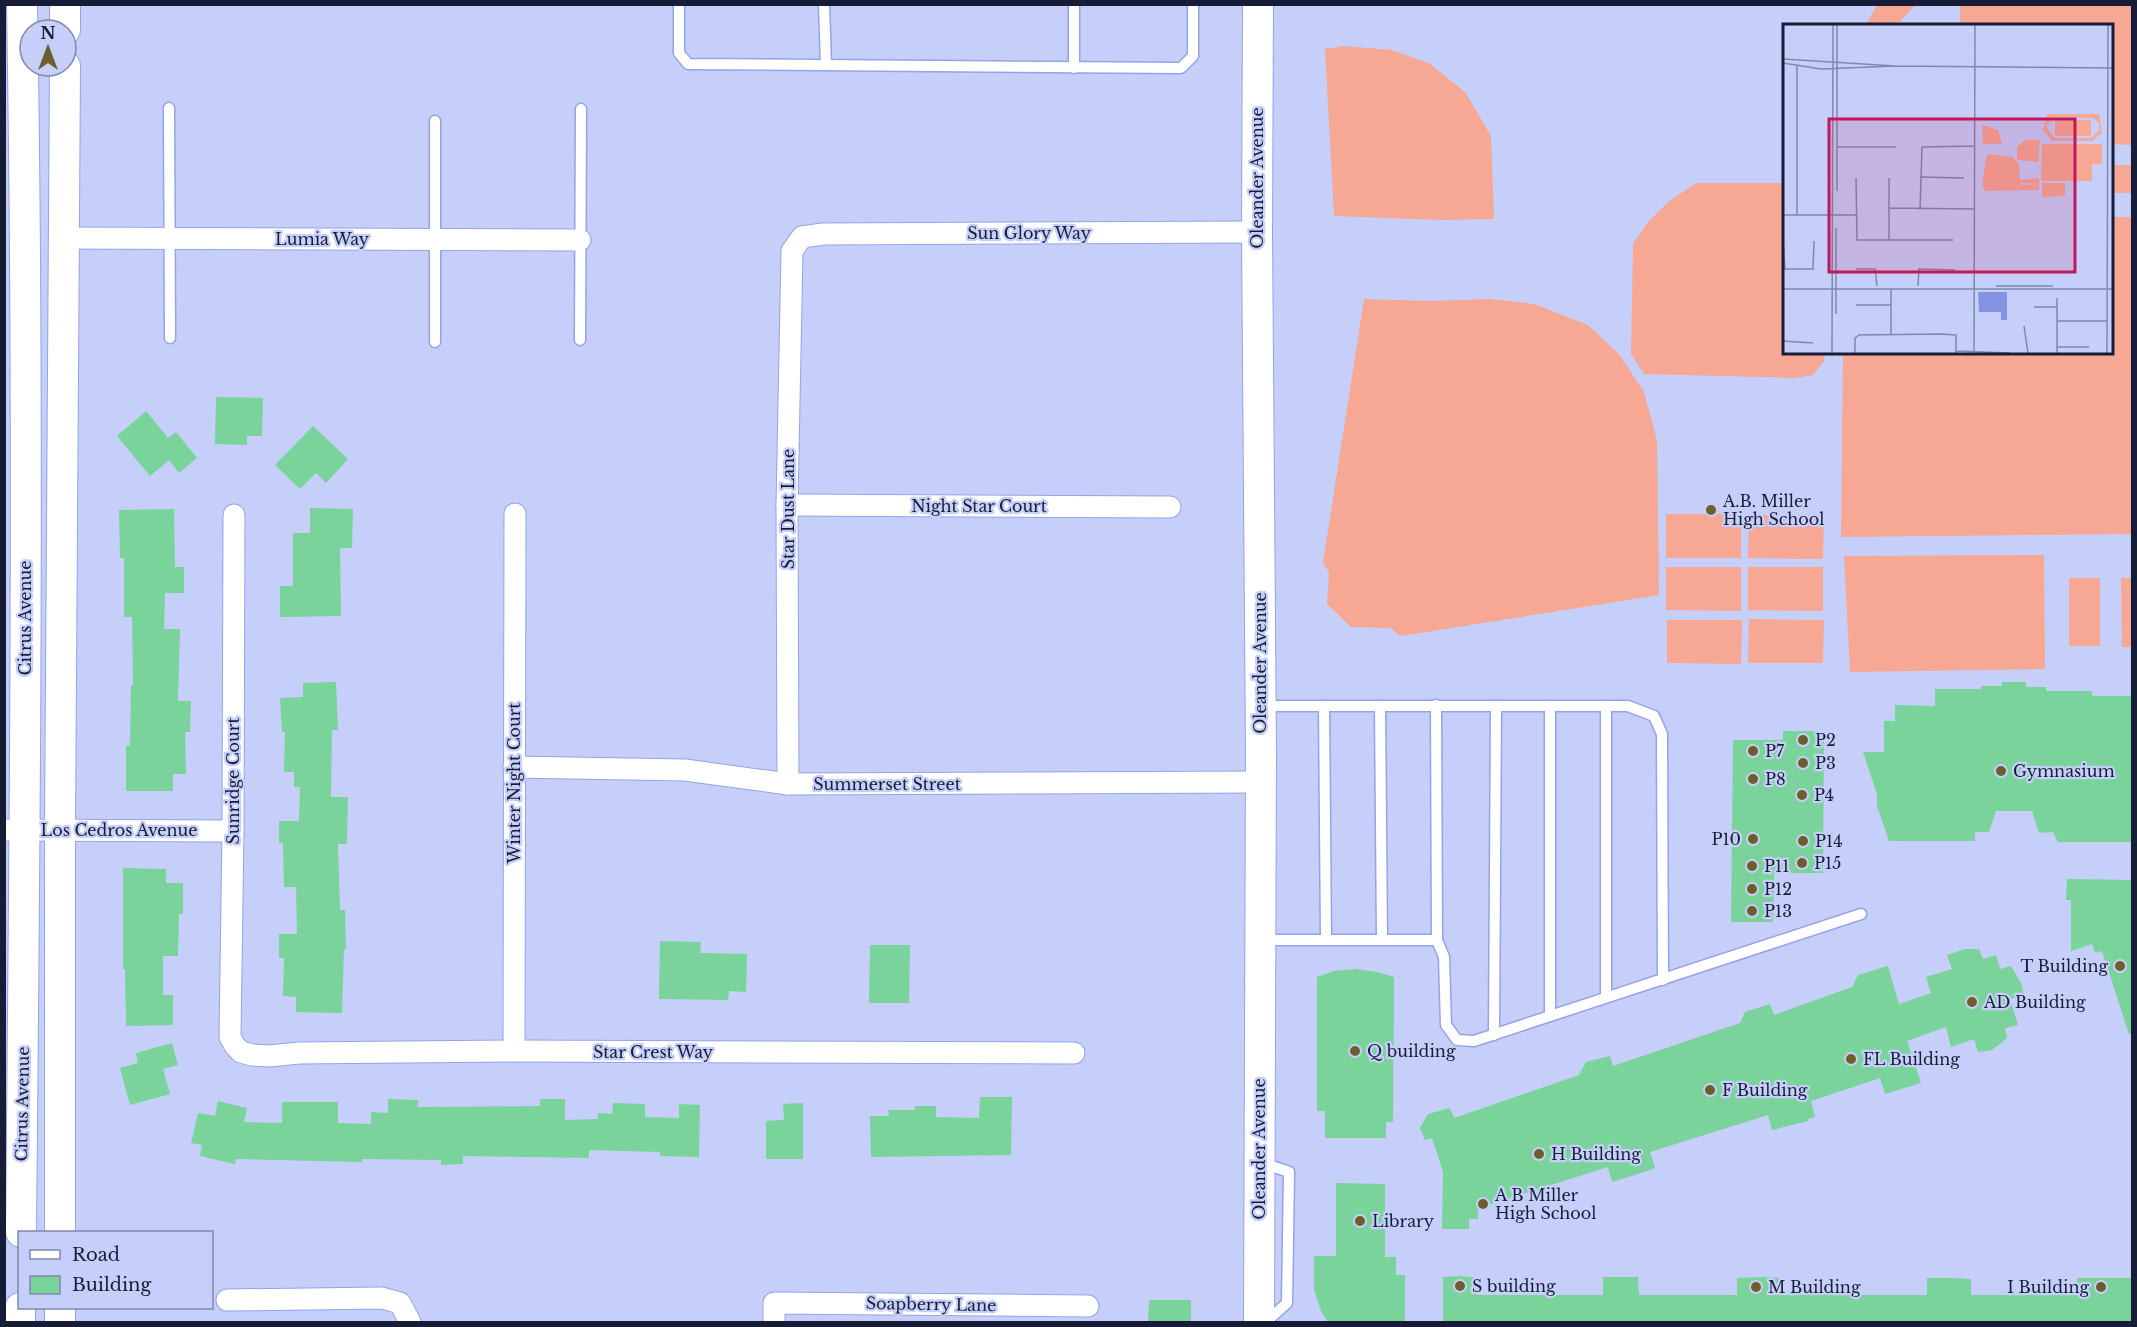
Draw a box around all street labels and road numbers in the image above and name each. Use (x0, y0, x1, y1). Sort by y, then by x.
street label: Oleander Avenue (1247, 107, 1267, 249)
street label: Sun Glory Way (967, 223, 1092, 243)
street label: Lumia Way (275, 229, 370, 249)
street label: Star Dust Lane (778, 449, 798, 569)
street label: Night Star Court (911, 496, 1047, 516)
street label: Citrus Avenue (15, 561, 35, 675)
street label: Oleander Avenue (1250, 592, 1270, 734)
street label: Winter Night Court (504, 703, 524, 864)
street label: Sunridge Court (223, 718, 243, 844)
street label: Summerset Street (813, 774, 961, 794)
street label: Los Cedros Avenue (41, 820, 197, 840)
street label: Star Crest Way (593, 1042, 714, 1062)
street label: Citrus Avenue (11, 1046, 33, 1162)
street label: Oleander Avenue (1249, 1078, 1269, 1220)
street label: Soapberry Lane (866, 1293, 996, 1315)

